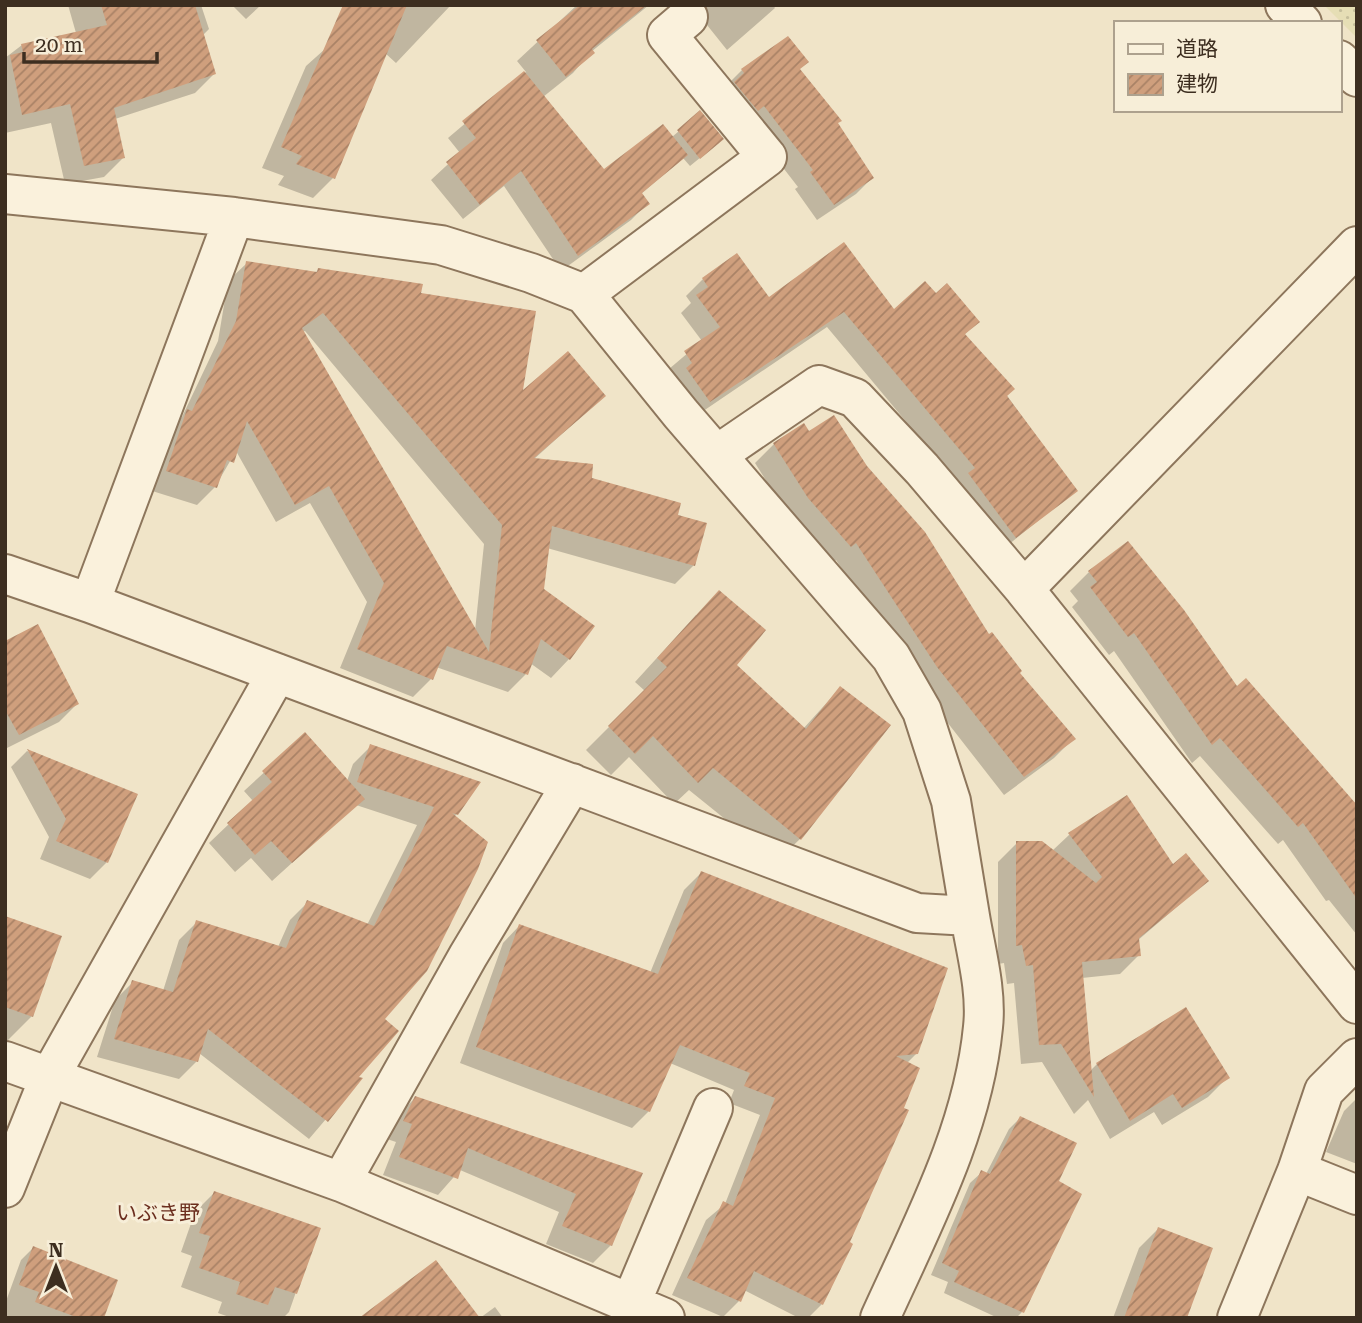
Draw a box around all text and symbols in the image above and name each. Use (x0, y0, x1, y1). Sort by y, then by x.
scale bar (24, 21, 158, 65)
legend (1114, 21, 1341, 112)
text: 20 m (35, 33, 83, 57)
text: 道路 (1176, 37, 1218, 61)
text: 建物 (1176, 72, 1218, 96)
district label: いぶき野 (116, 1201, 200, 1225)
north arrow (21, 1232, 91, 1302)
text: N (49, 1239, 64, 1262)

